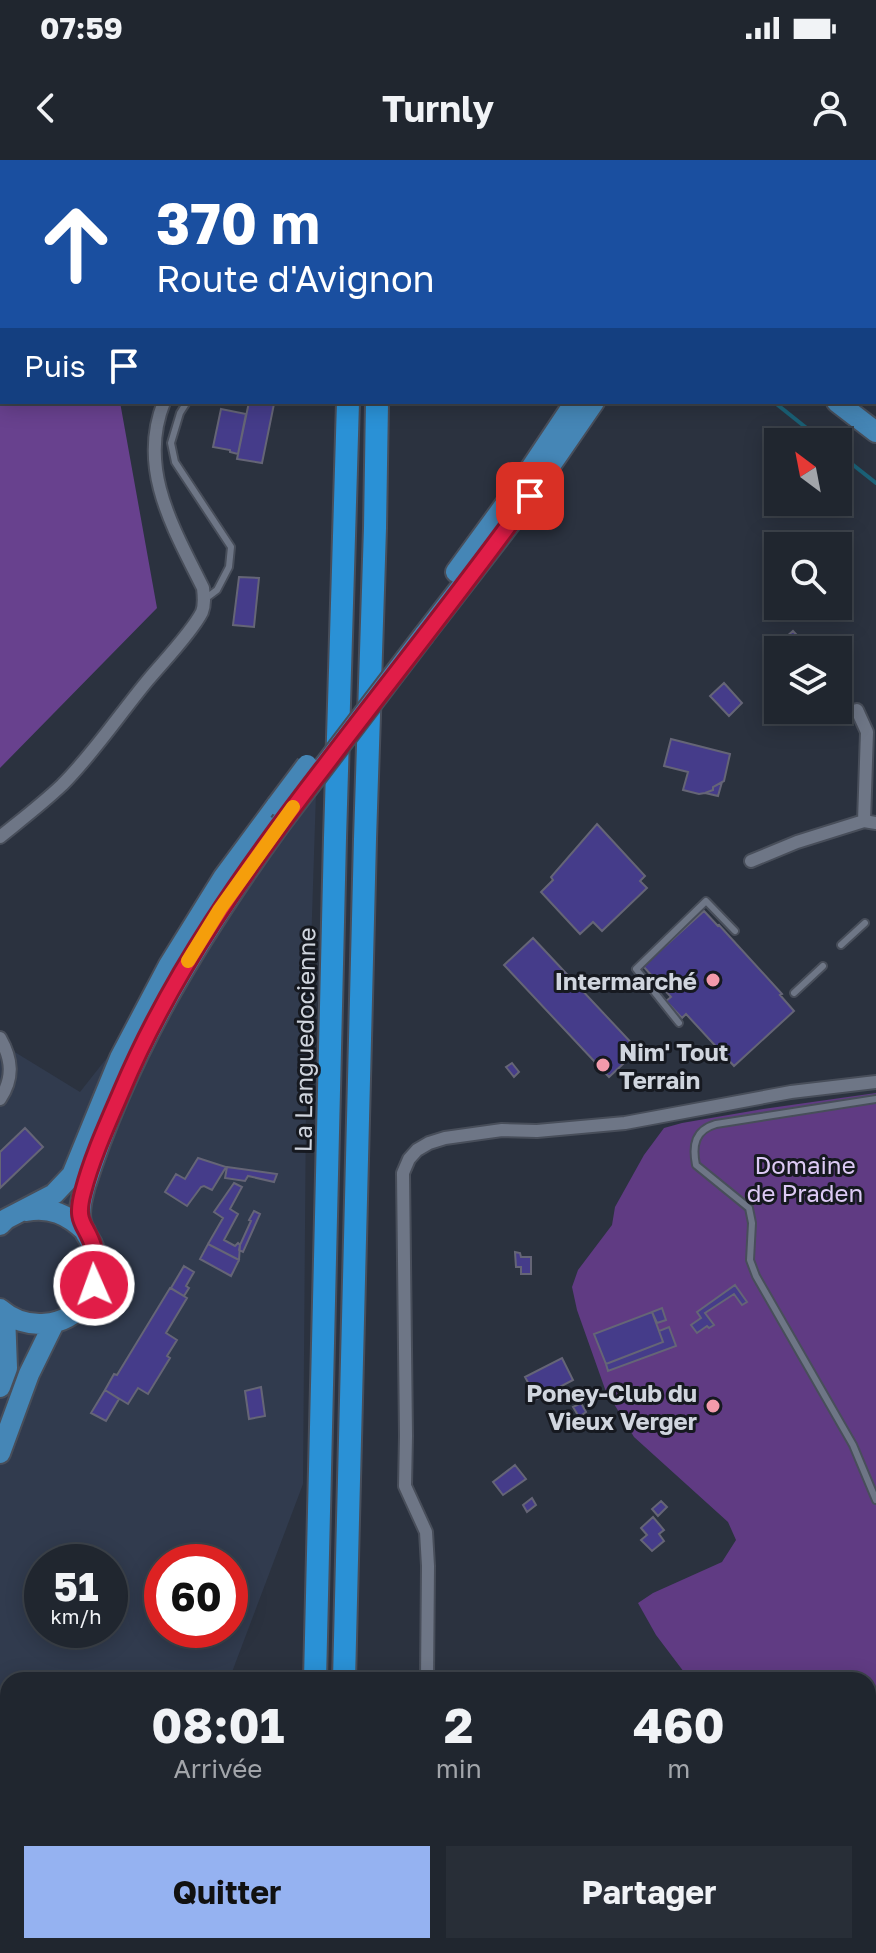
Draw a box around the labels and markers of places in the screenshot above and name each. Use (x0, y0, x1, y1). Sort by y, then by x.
pin (496, 462, 564, 530)
place label: Intermarché (555, 966, 697, 995)
marker: Intermarché (704, 971, 722, 989)
place label: Nim' Tout Terrain (619, 1037, 728, 1094)
marker: Nim' Tout Terrain (594, 1056, 612, 1074)
place label: Poney-Club du Vieux Verger (526, 1378, 697, 1435)
marker: Poney-Club du Vieux Verger (704, 1397, 722, 1415)

